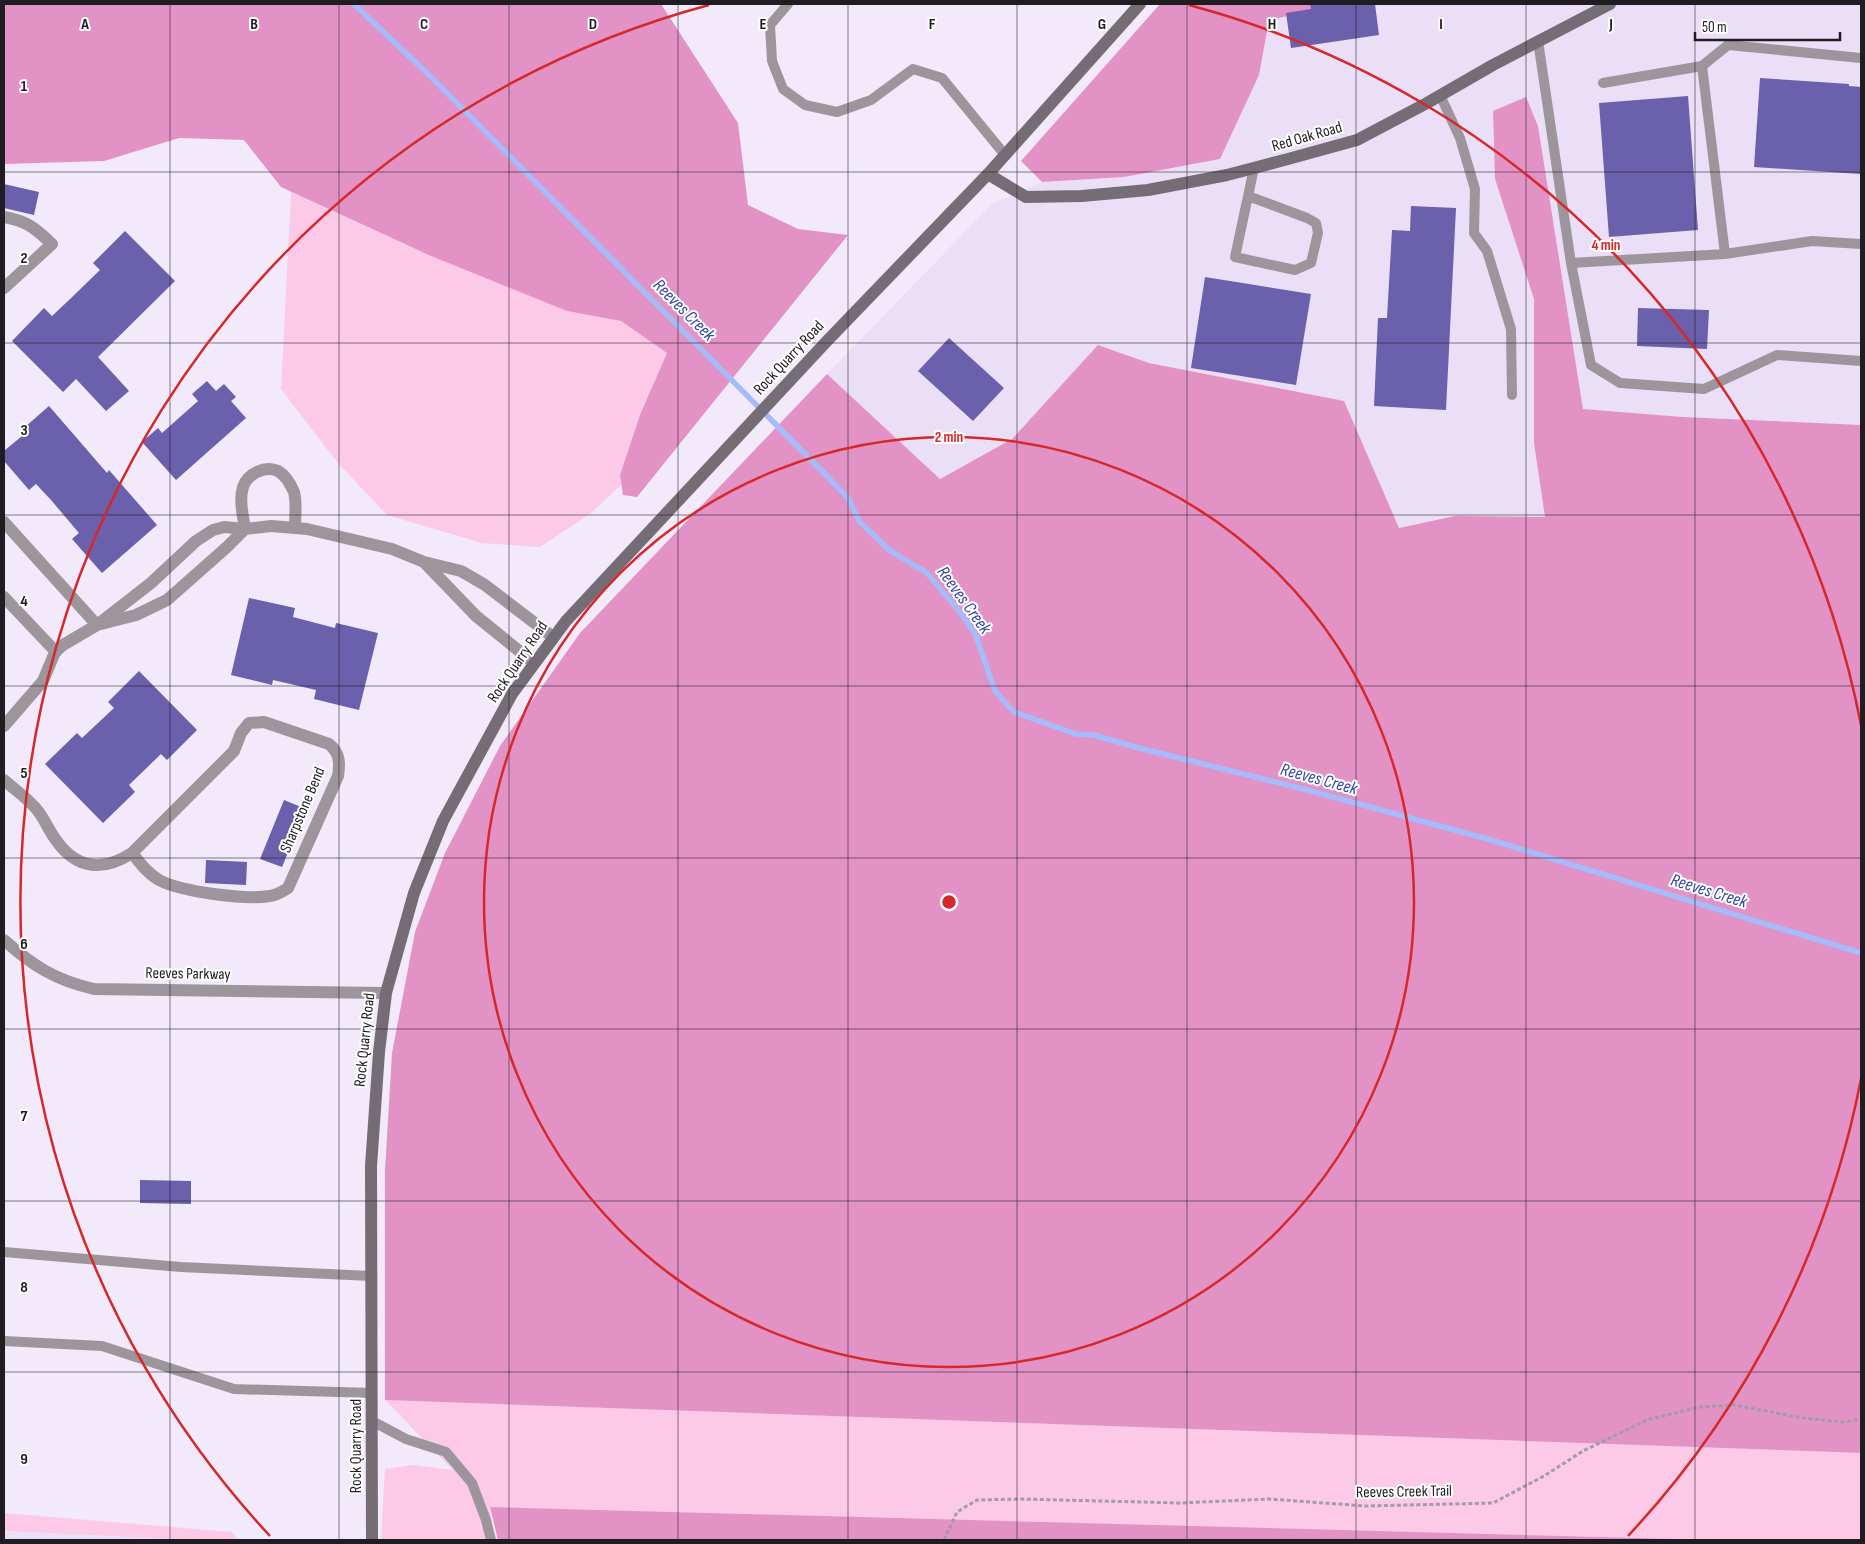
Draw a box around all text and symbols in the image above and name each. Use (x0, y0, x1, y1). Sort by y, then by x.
scale bar (1695, 10, 1840, 42)
text: A (80, 15, 89, 34)
text: B (250, 15, 258, 34)
text: C (420, 15, 428, 34)
text: D (589, 15, 597, 34)
text: E (760, 15, 767, 34)
text: F (929, 15, 936, 34)
text: G (1098, 15, 1106, 34)
text: H (1268, 15, 1276, 34)
text: I (1439, 15, 1443, 34)
text: J (1608, 15, 1613, 34)
text: 50 m (1702, 18, 1727, 37)
text: 1 (21, 77, 28, 96)
street label: Red Oak Road (1270, 118, 1344, 156)
text: 4 min (1592, 236, 1620, 255)
text: 2 (20, 249, 28, 268)
water label: Reeves Creek (649, 275, 720, 346)
street label: Rock Quarry Road (750, 317, 828, 399)
text: 3 (20, 421, 28, 440)
text: 2 min (935, 428, 963, 447)
water label: Reeves Creek (932, 562, 996, 639)
text: 4 (20, 592, 28, 611)
street label: Rock Quarry Road (484, 618, 552, 706)
water label: Reeves Creek (1278, 759, 1361, 800)
text: 5 (20, 764, 28, 783)
street label: Sharpstone Bend (276, 764, 330, 856)
water label: Reeves Creek (1668, 869, 1751, 913)
centre of rings (940, 893, 958, 911)
text: 6 (20, 935, 28, 954)
street label: Reeves Parkway (145, 964, 231, 984)
street label: Rock Quarry Road (351, 992, 379, 1088)
text: 7 (21, 1107, 28, 1126)
text: 8 (20, 1278, 28, 1297)
street label: Rock Quarry Road (347, 1399, 366, 1493)
text: 9 (20, 1450, 28, 1469)
street label: Reeves Creek Trail (1356, 1482, 1452, 1502)

